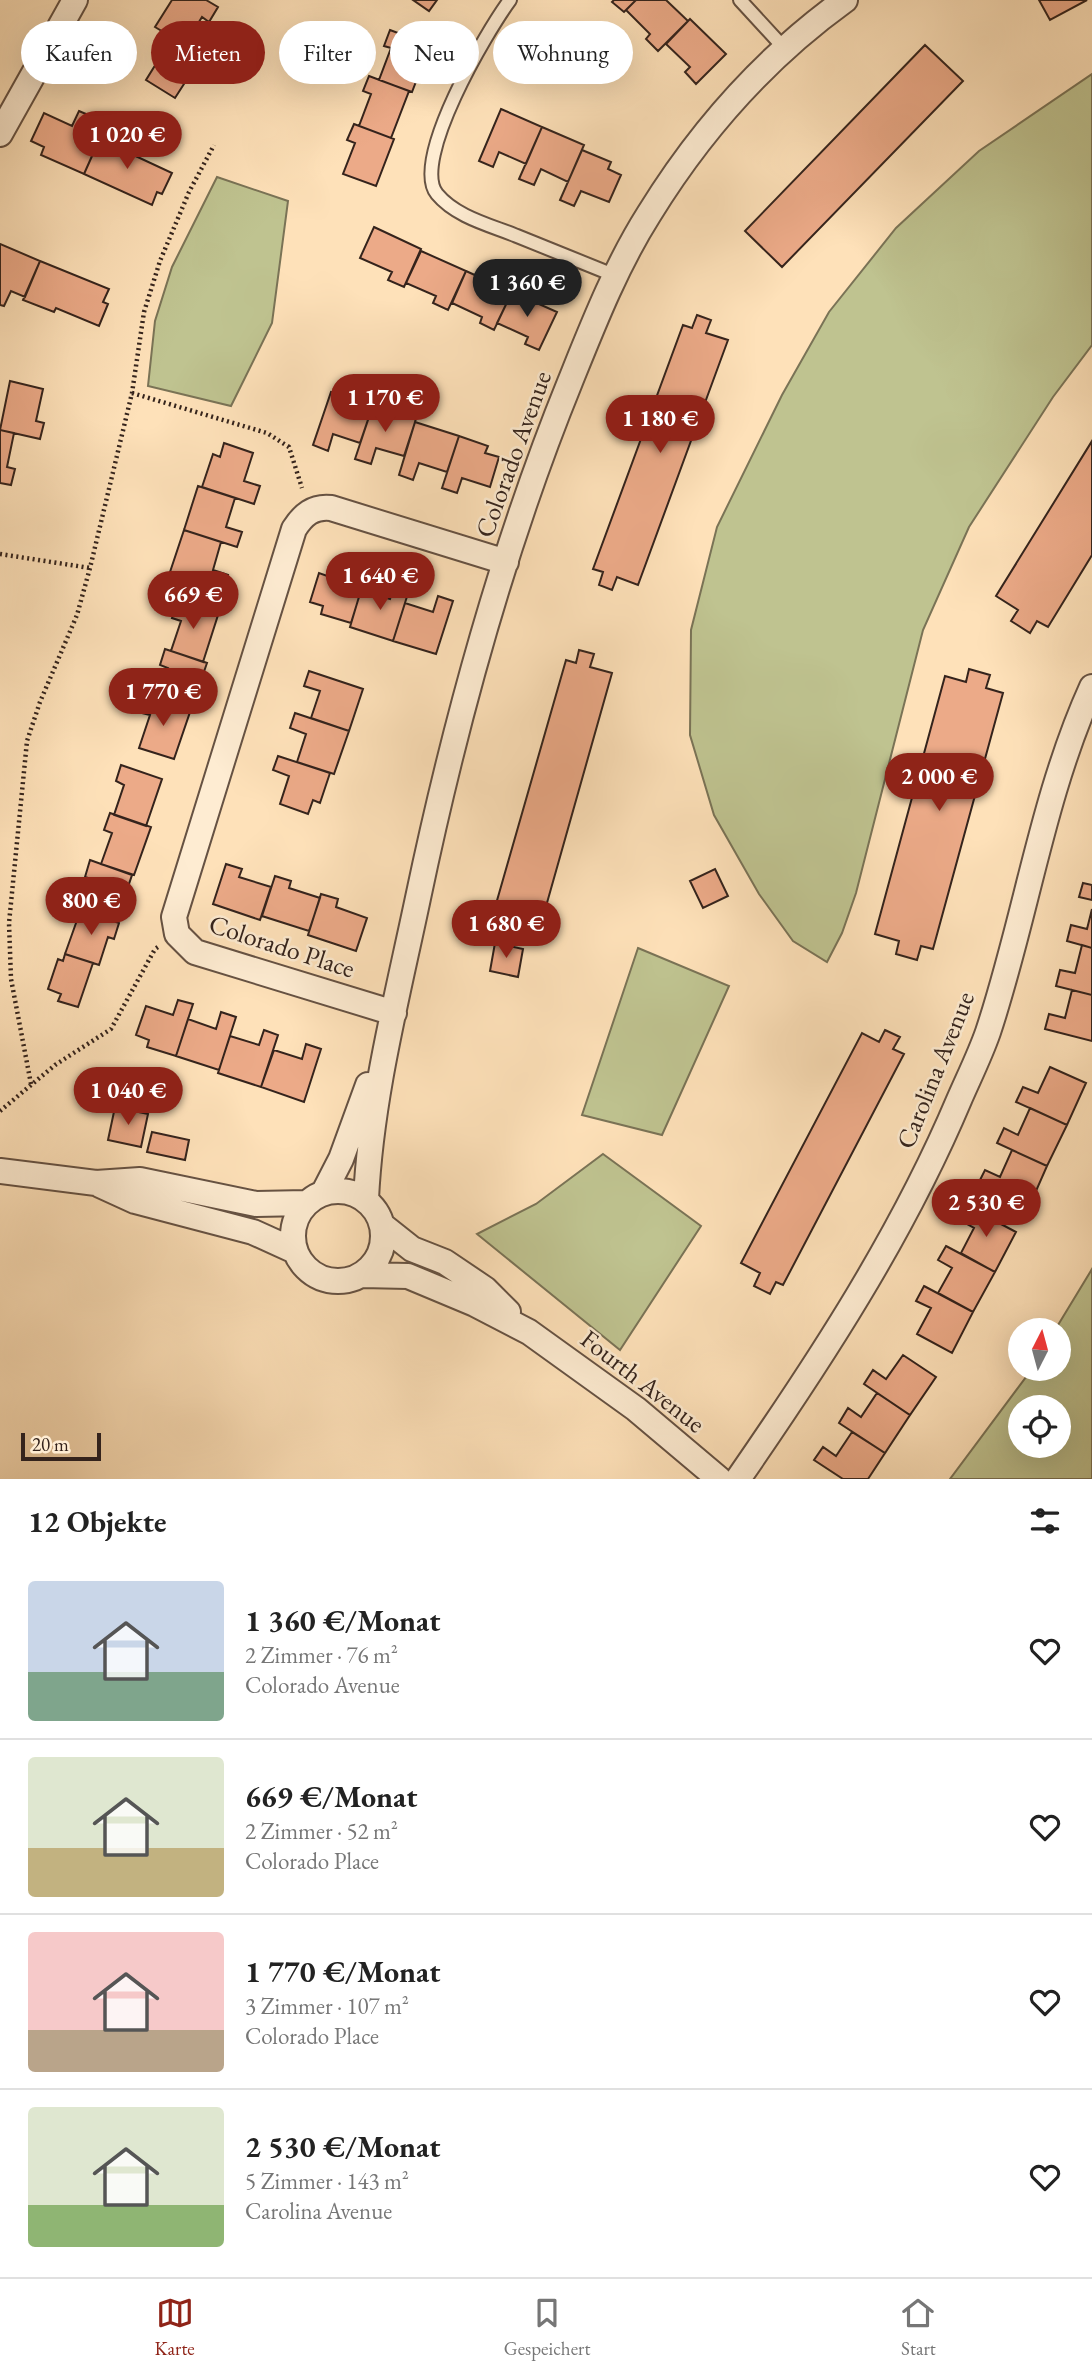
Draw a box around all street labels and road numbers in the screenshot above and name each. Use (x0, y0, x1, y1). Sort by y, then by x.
street label: Colorado Avenue (467, 366, 559, 542)
street label: Colorado Place (205, 906, 359, 986)
street label: Carolina Avenue (888, 986, 982, 1154)
street label: Fourth Avenue (574, 1322, 712, 1440)

